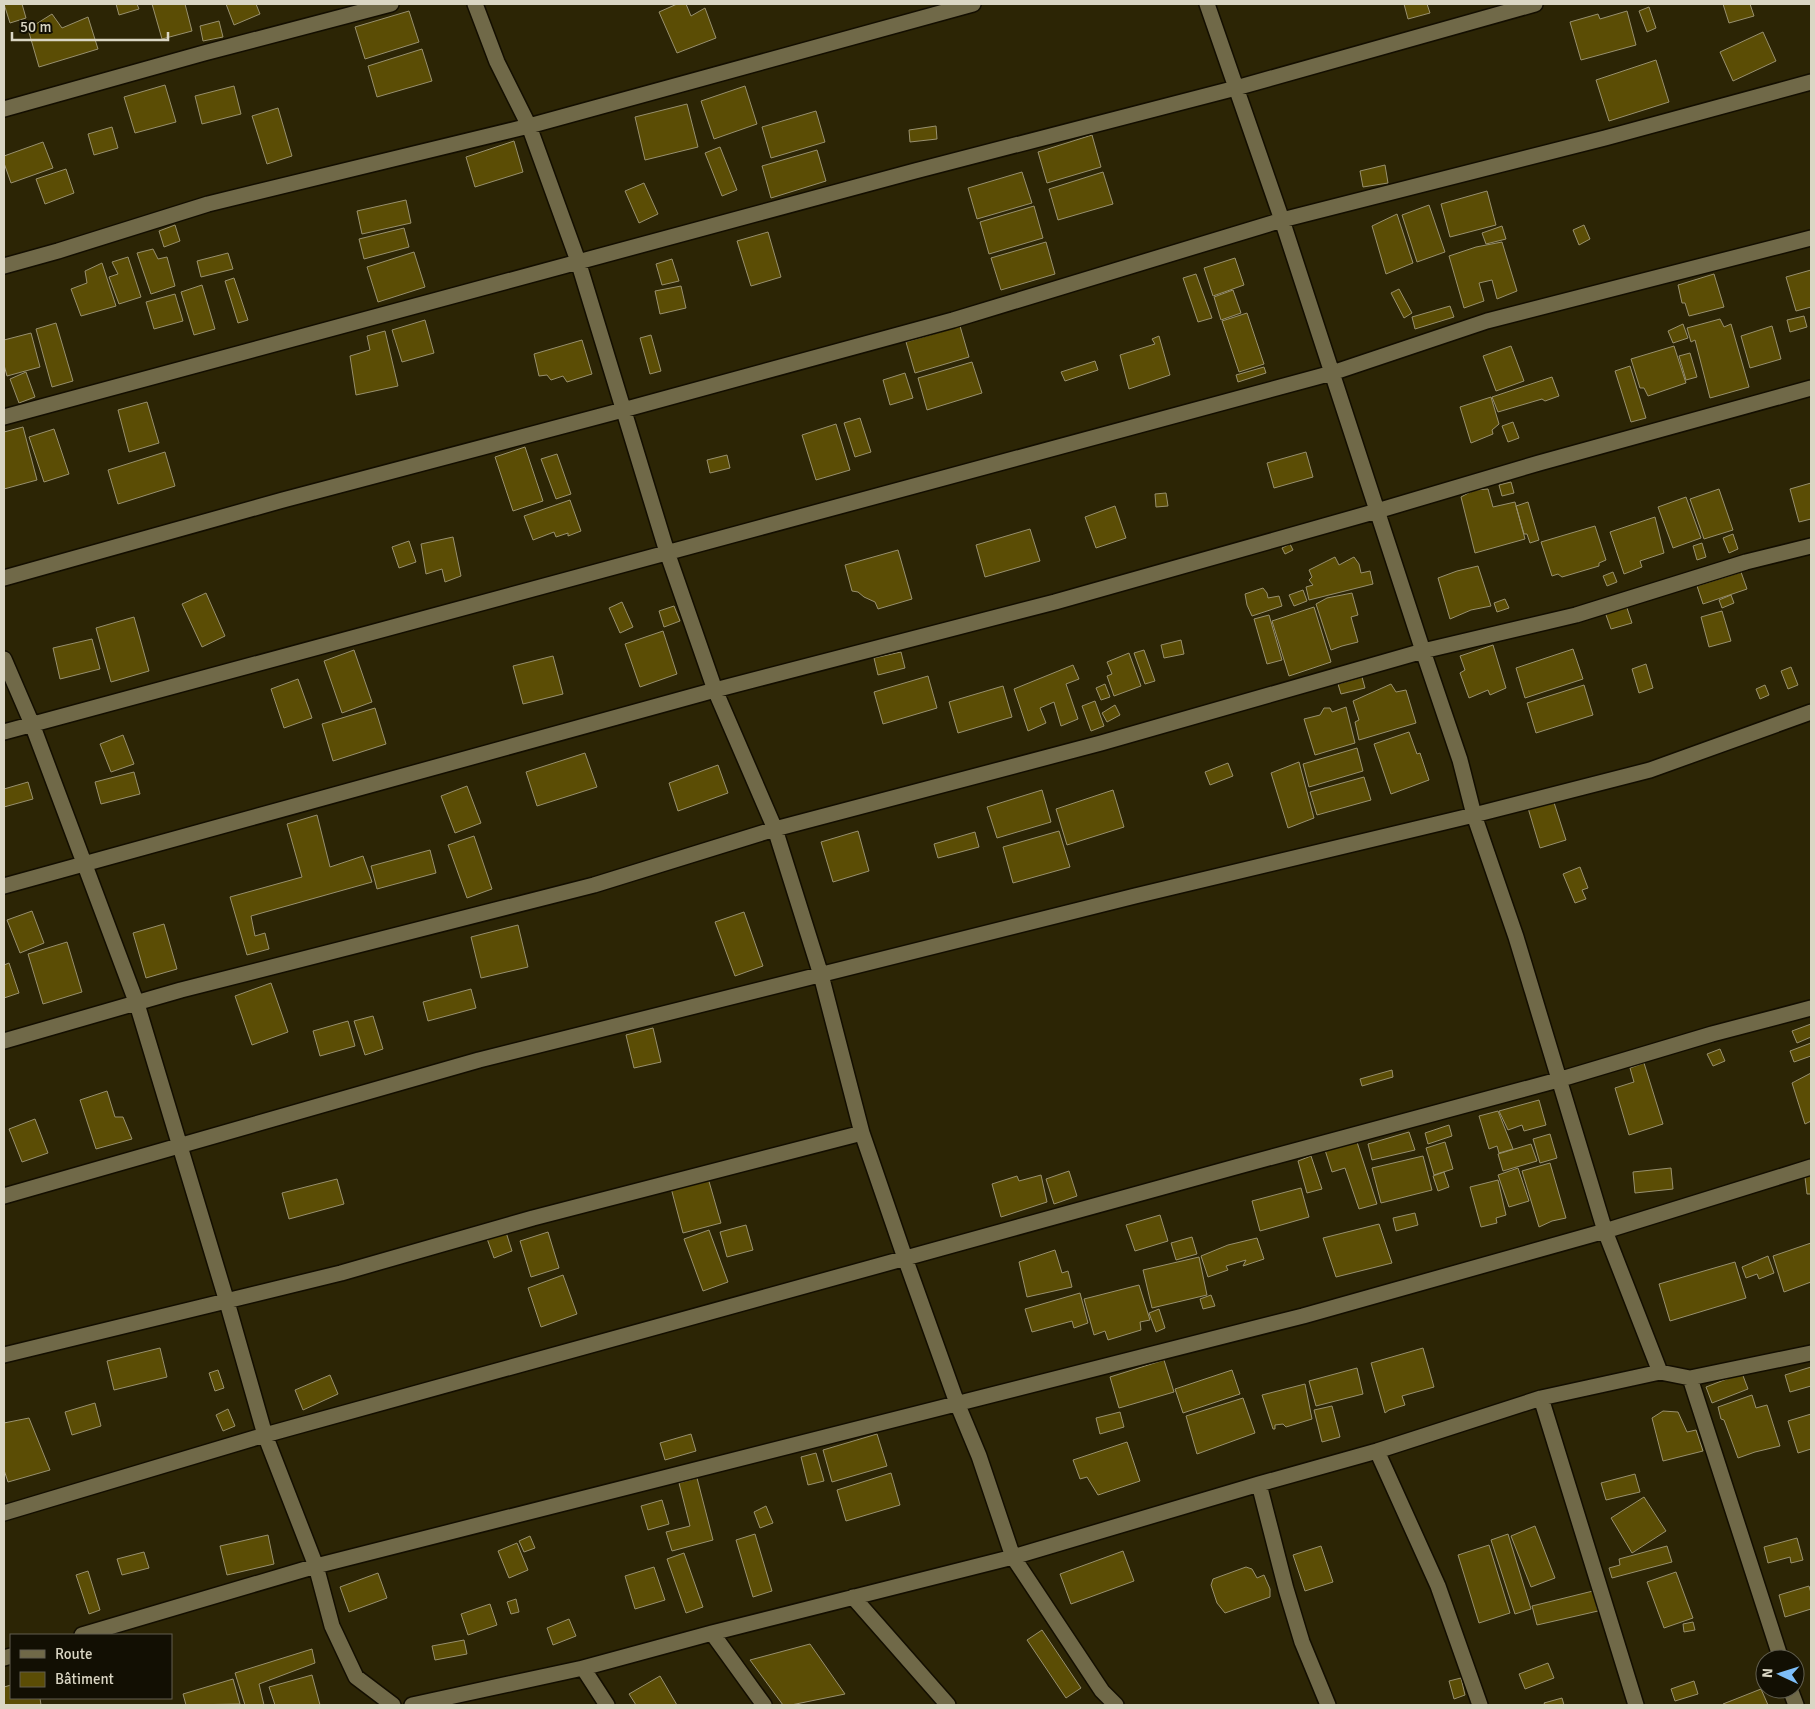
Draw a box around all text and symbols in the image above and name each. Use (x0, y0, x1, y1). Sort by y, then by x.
scale bar (12, 10, 169, 42)
text: 50 m (20, 18, 51, 36)
legend (10, 1634, 172, 1699)
text: Route (55, 1645, 92, 1663)
north arrow (1755, 1649, 1805, 1699)
text: N (1759, 1668, 1776, 1679)
text: Bâtiment (55, 1670, 114, 1688)

